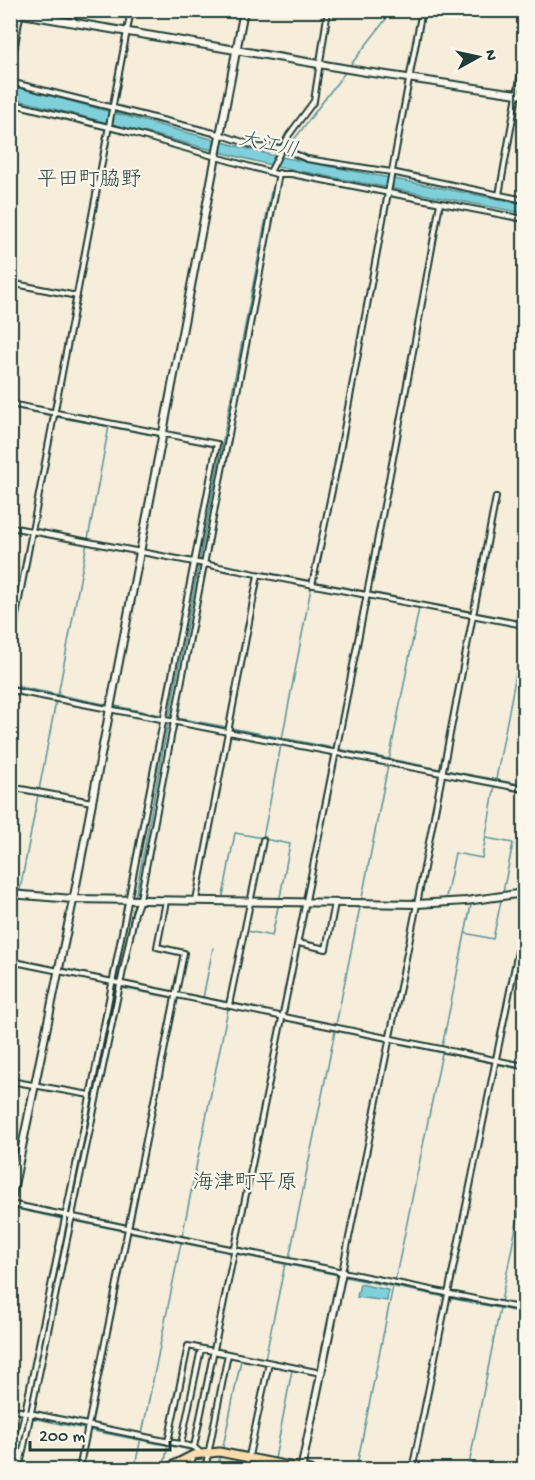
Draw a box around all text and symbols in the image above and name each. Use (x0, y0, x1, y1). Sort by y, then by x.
north arrow (448, 27, 508, 87)
text: N (479, 49, 500, 62)
water label: 大江川 (237, 128, 300, 164)
district label: 平田町脇野 (37, 168, 142, 194)
district label: 海津町平原 (193, 1171, 298, 1197)
scale bar (30, 1414, 170, 1452)
text: 200 m (39, 1427, 86, 1448)

